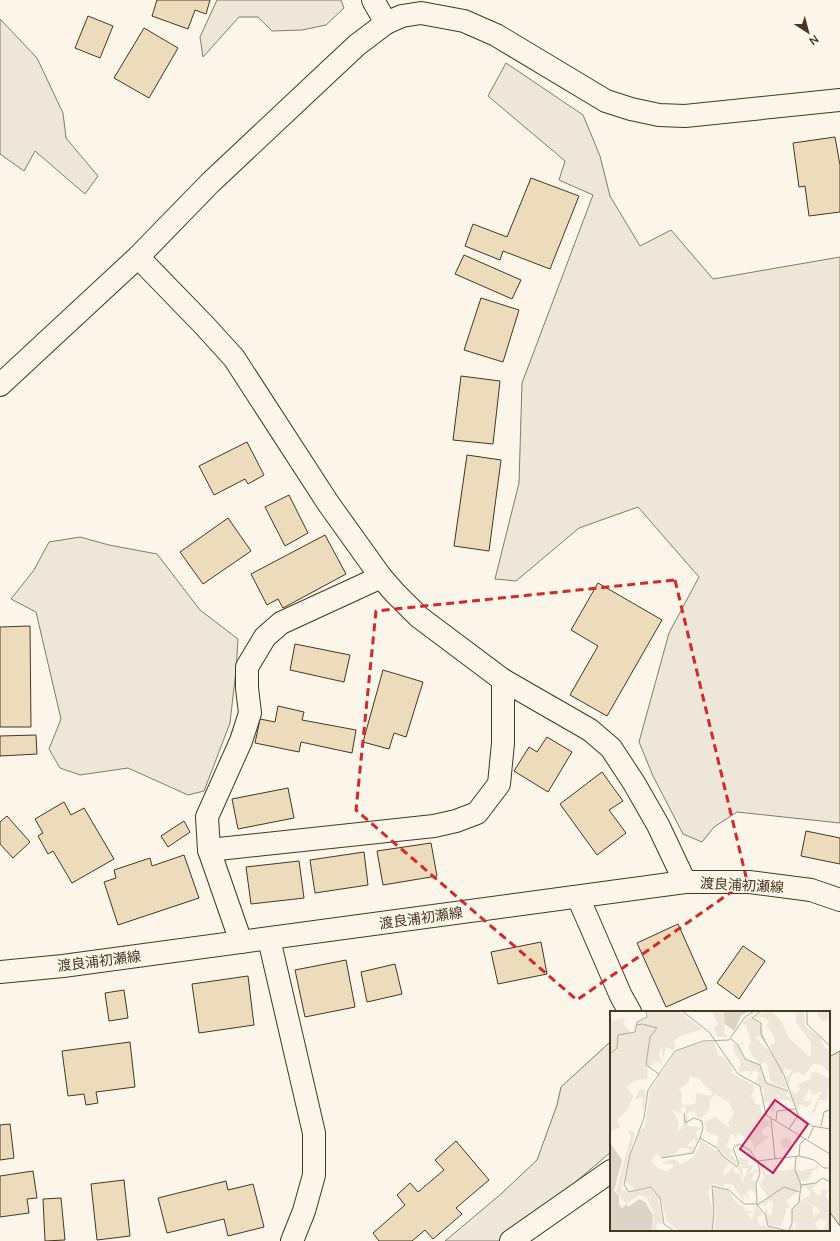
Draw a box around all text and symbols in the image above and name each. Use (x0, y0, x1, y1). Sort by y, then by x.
north arrow (788, 12, 828, 52)
text: N (806, 32, 821, 48)
street label: 渡良浦初瀬線 (700, 874, 784, 896)
street label: 渡良浦初瀬線 (378, 903, 464, 933)
street label: 渡良浦初瀬線 (56, 947, 142, 975)
inset map (610, 1011, 830, 1231)

